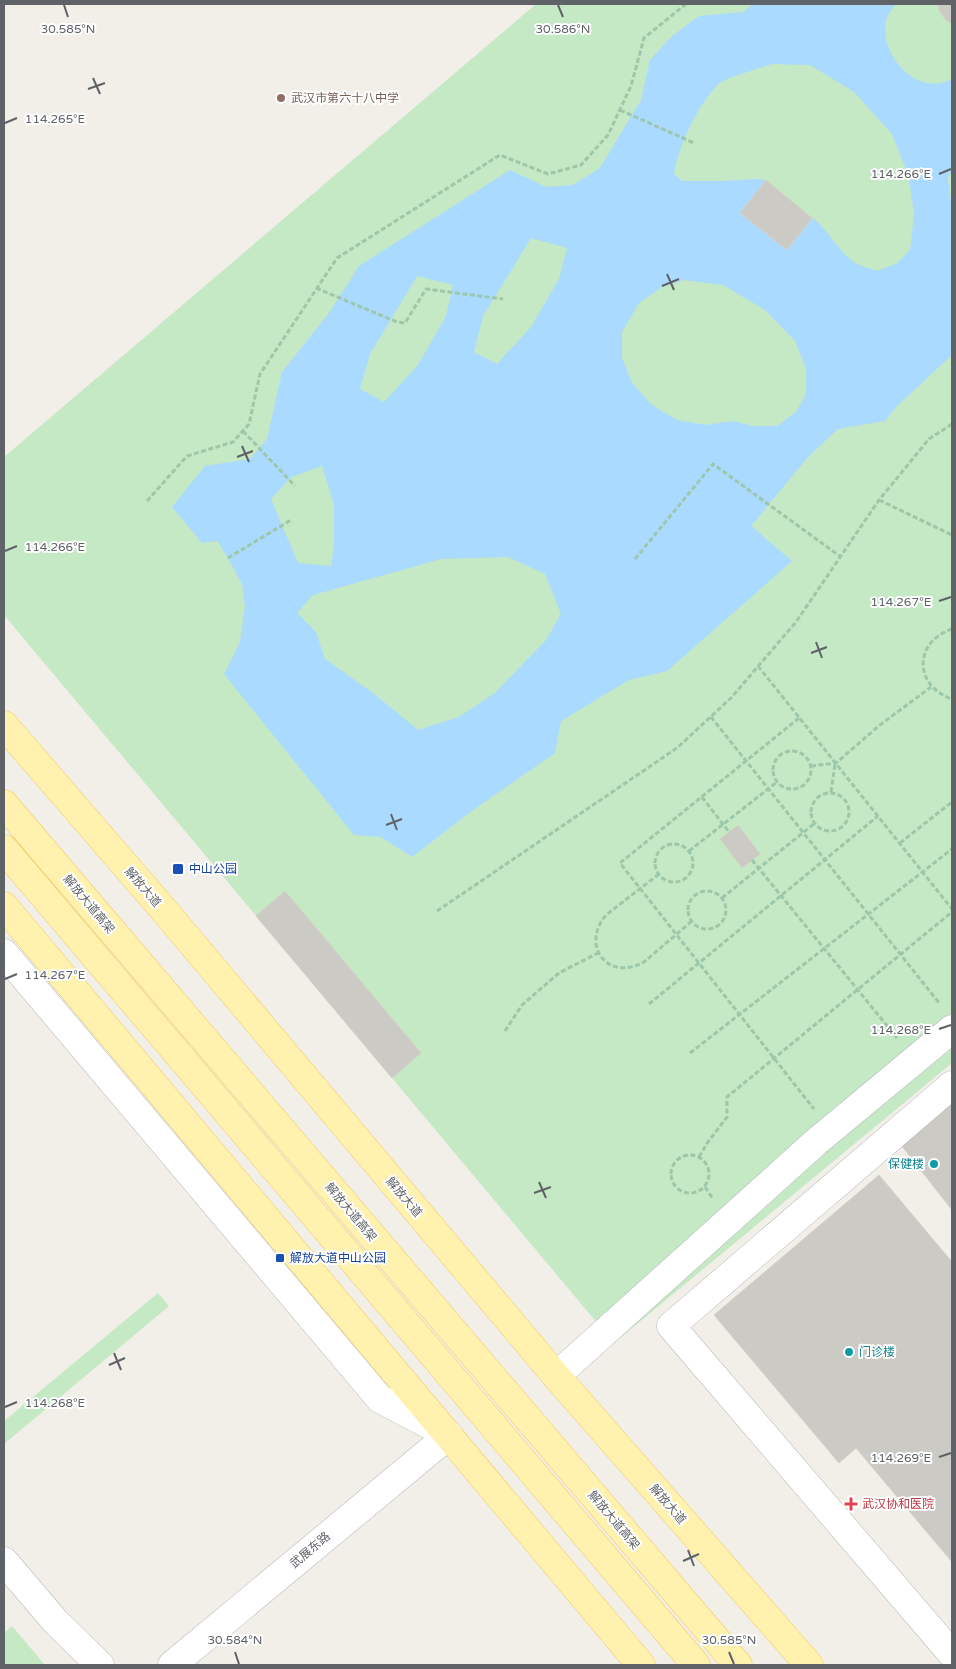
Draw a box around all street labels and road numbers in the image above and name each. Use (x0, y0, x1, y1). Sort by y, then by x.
street label: 解放大道 (122, 864, 164, 910)
street label: 解放大道高架 (60, 872, 118, 936)
street label: 解放大道 (383, 1174, 425, 1220)
street label: 解放大道高架 (322, 1180, 380, 1244)
street label: 解放大道 (647, 1481, 689, 1527)
street label: 解放大道高架 (585, 1488, 643, 1552)
street label: 武展东路 (287, 1529, 333, 1571)

